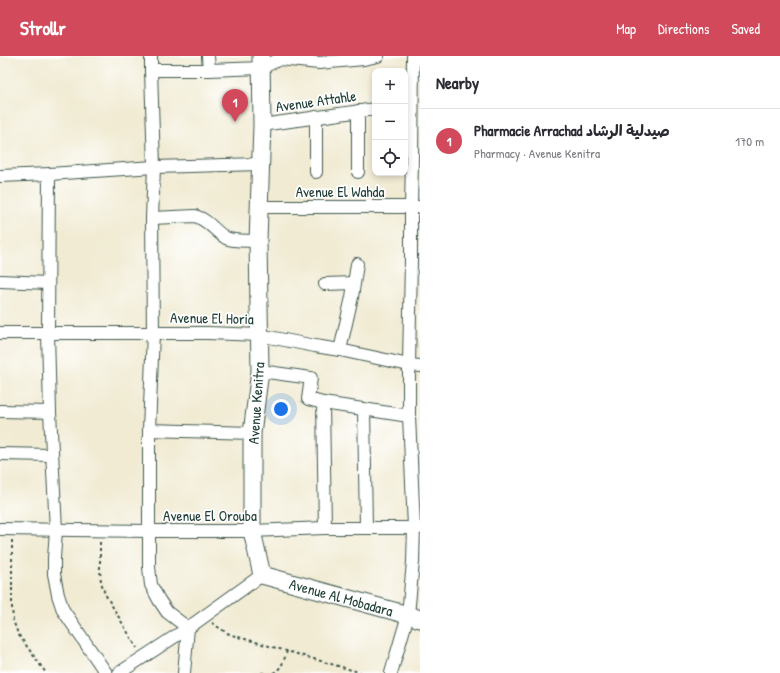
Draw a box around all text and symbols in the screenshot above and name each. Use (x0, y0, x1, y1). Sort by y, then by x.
text: Strollr (20, 15, 66, 41)
text: Map (616, 19, 636, 38)
text: Directions (658, 19, 709, 38)
text: Saved (731, 19, 760, 38)
map controls (372, 68, 408, 176)
button: + (372, 68, 408, 104)
text: Nearby (436, 71, 479, 94)
street label: Avenue Attahle (274, 85, 358, 117)
pin: 1 (222, 89, 248, 122)
button: − (372, 104, 408, 140)
text: Pharmacie Arrachad صيدلية الرشاد (474, 120, 670, 141)
text: 1 (447, 132, 451, 150)
text: 170 m (735, 132, 764, 150)
button: locate (372, 140, 408, 176)
text: Pharmacy · Avenue Kenitra (474, 144, 600, 162)
street label: Avenue El Wahda (296, 181, 384, 202)
street label: Avenue El Horia (170, 307, 254, 329)
street label: Avenue Kenitra (243, 361, 269, 445)
your location (271, 399, 291, 419)
street label: Avenue El Orouba (163, 505, 257, 526)
street label: Avenue Al Mobadara (287, 572, 396, 621)

